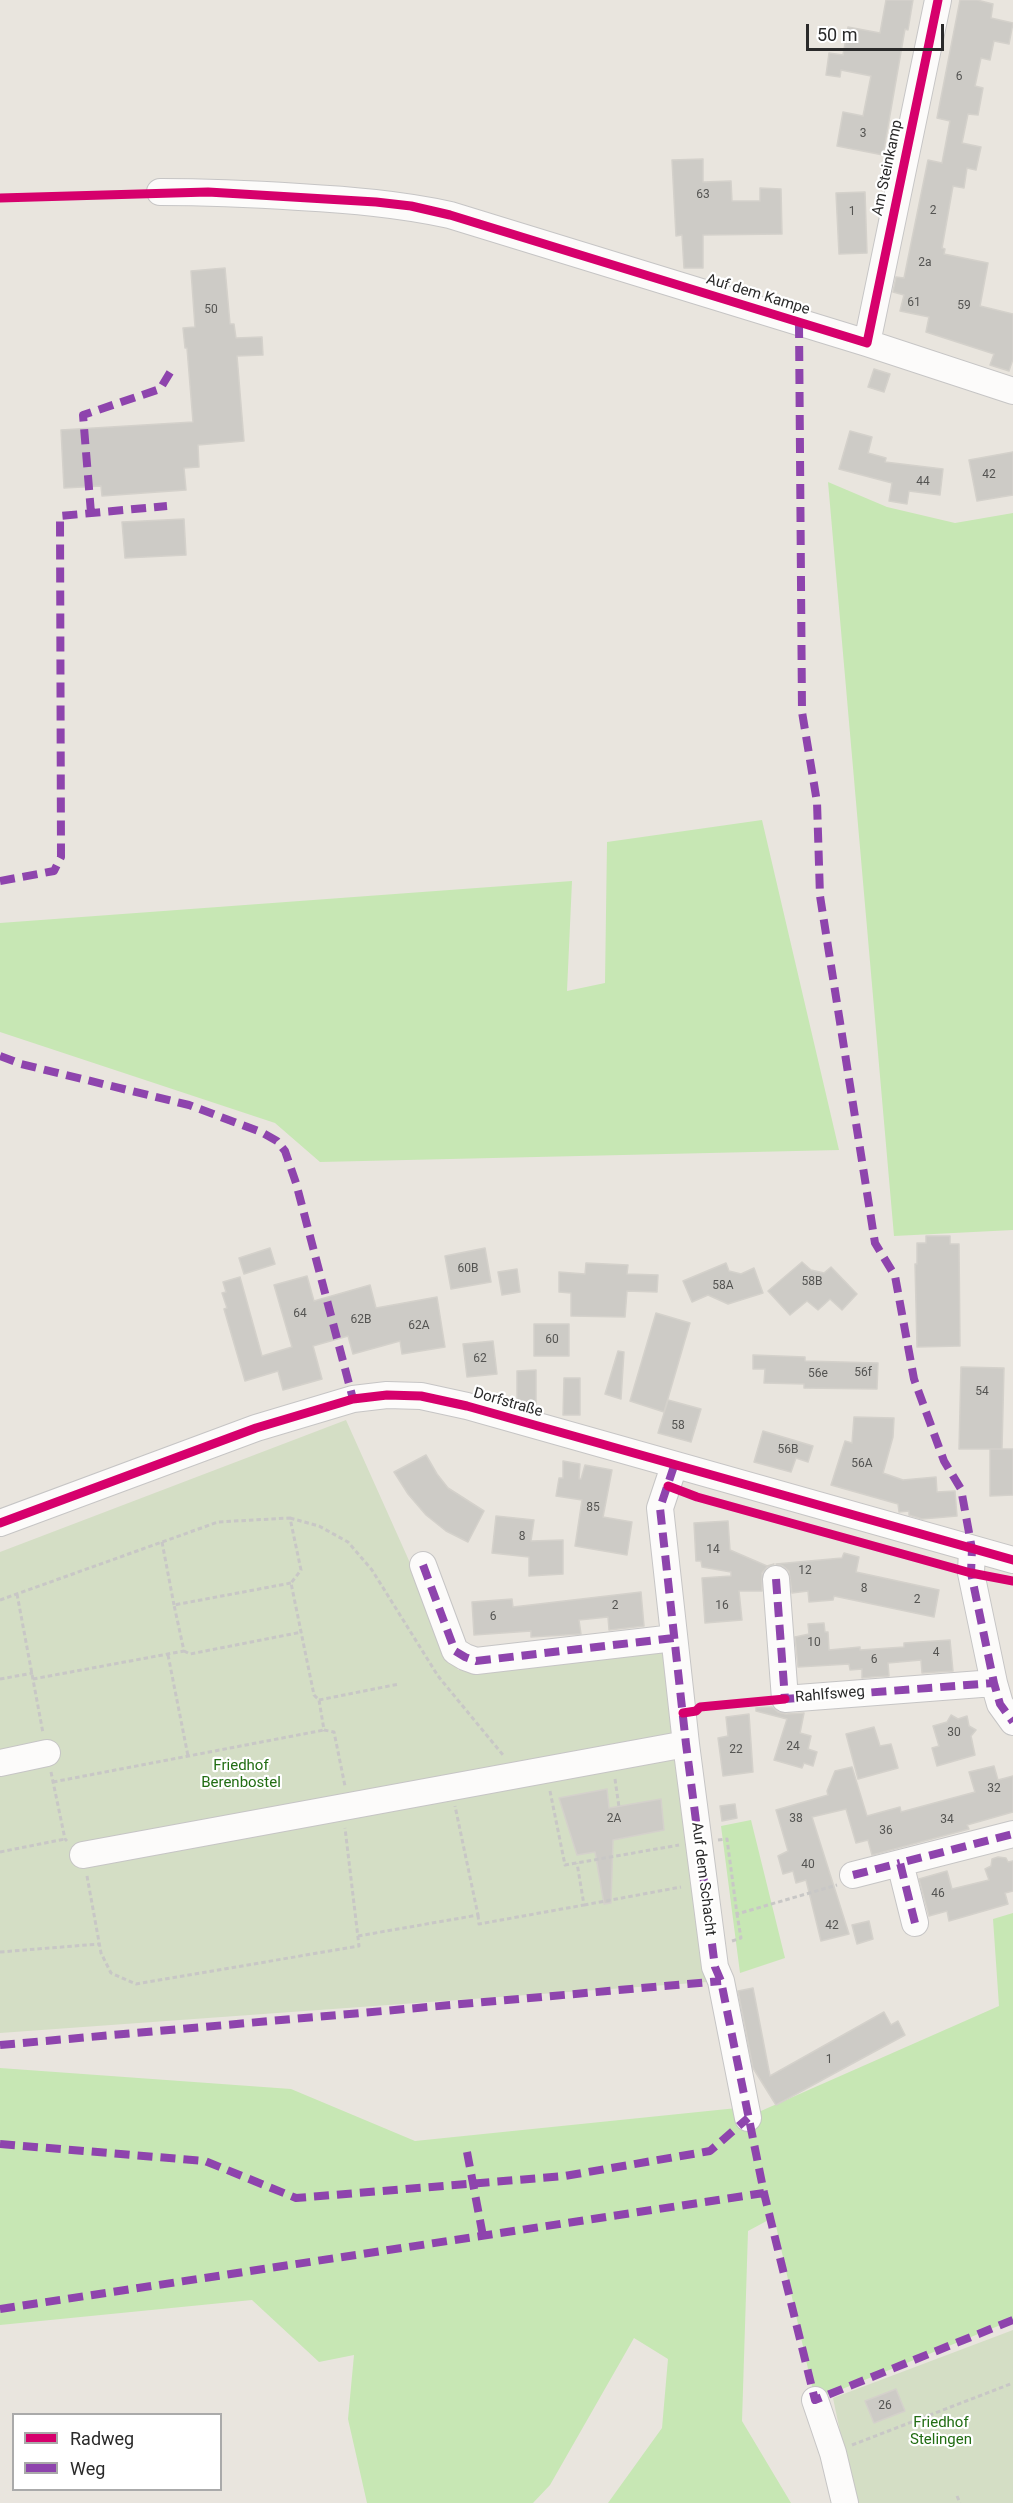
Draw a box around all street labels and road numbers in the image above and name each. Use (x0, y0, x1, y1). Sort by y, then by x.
street label: Am Steinkamp (869, 118, 907, 218)
street label: Auf dem Kampe (704, 271, 812, 319)
street label: Dorfstraße (471, 1385, 545, 1421)
street label: Rahlfsweg (794, 1683, 866, 1707)
street label: Auf dem Schacht (687, 1821, 719, 1937)

